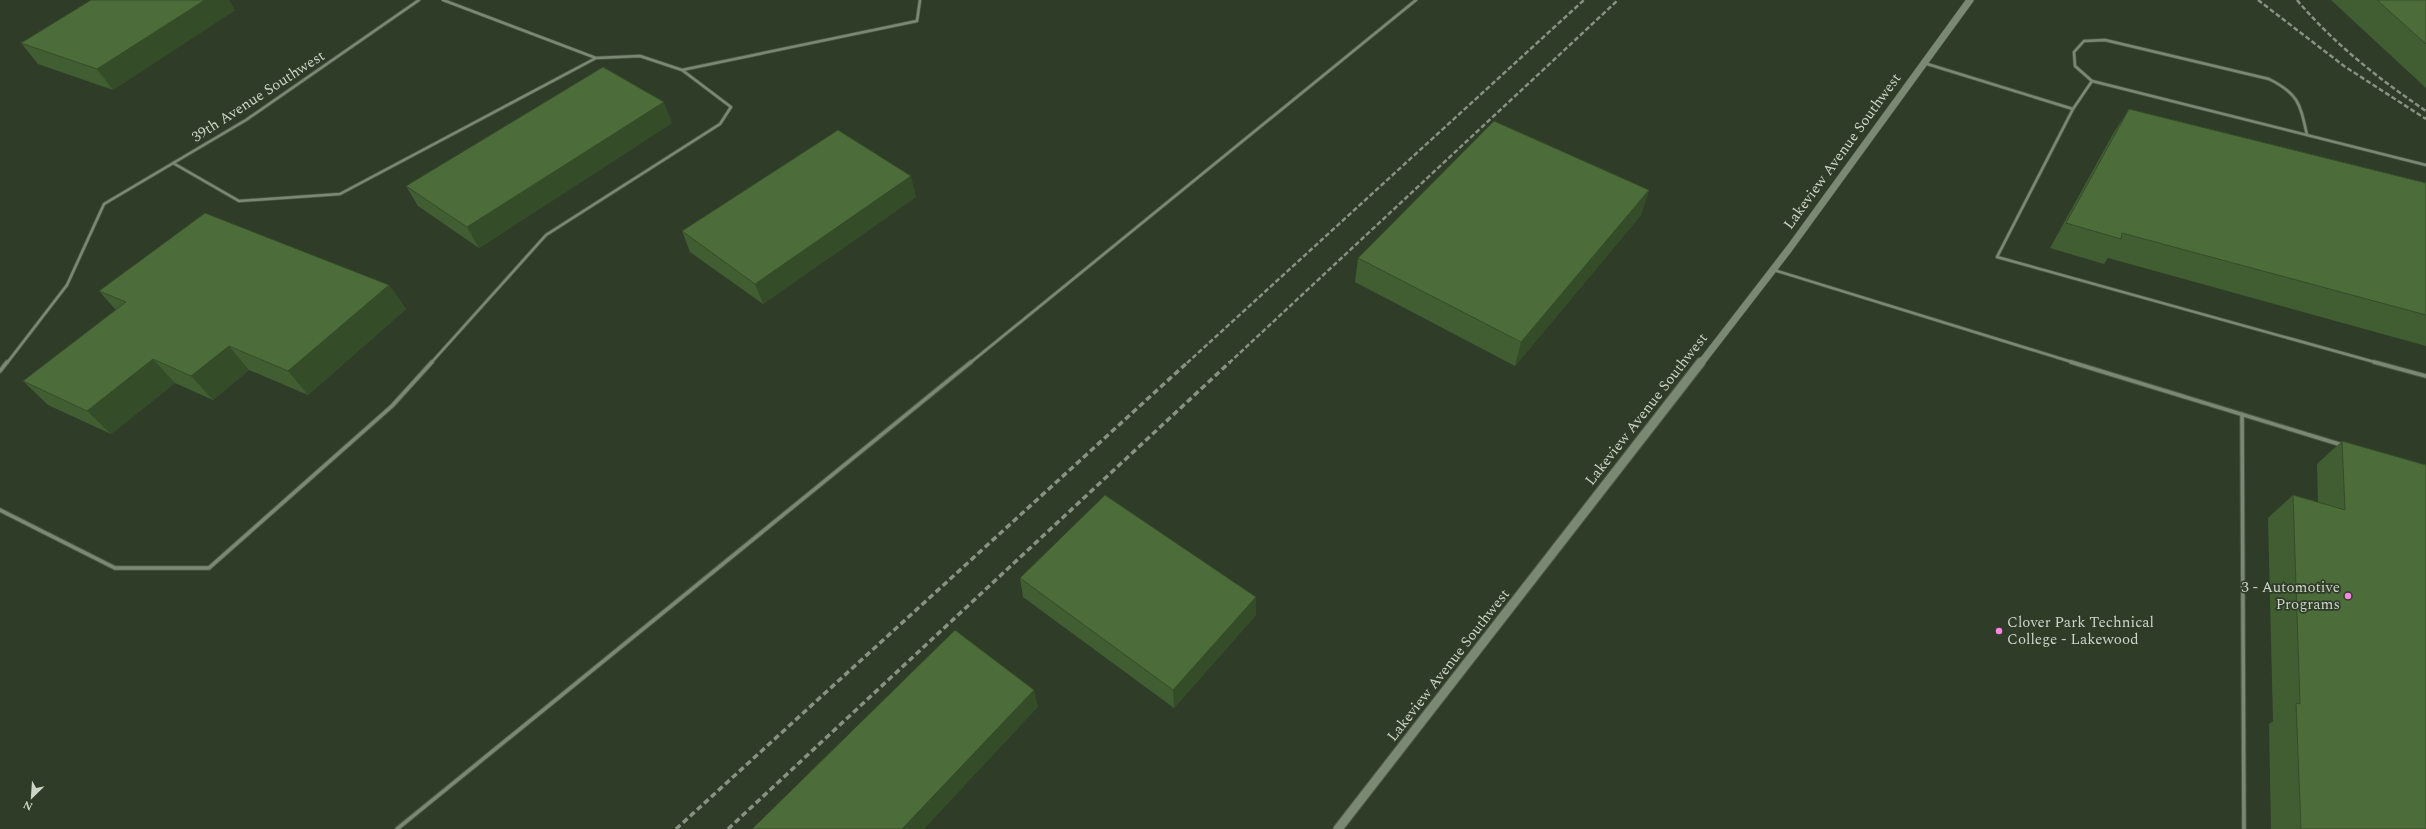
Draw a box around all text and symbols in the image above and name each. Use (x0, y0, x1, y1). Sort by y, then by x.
street label: 39th Avenue Southwest (187, 45, 329, 148)
street label: Lakeview Avenue Southwest (1778, 68, 1907, 234)
street label: Lakeview Avenue Southwest (1579, 328, 1713, 491)
place label: 3 - Automotive Programs (2241, 576, 2340, 616)
street label: Lakeview Avenue Southwest (1381, 584, 1515, 747)
marker: 3 - Automotive Programs (2343, 591, 2353, 601)
place label: Clover Park Technical College - Lakewood (2007, 611, 2154, 651)
marker: Clover Park Technical College - Lakewood (1994, 626, 2004, 636)
north arrow (12, 777, 52, 817)
text: N (20, 796, 36, 815)

